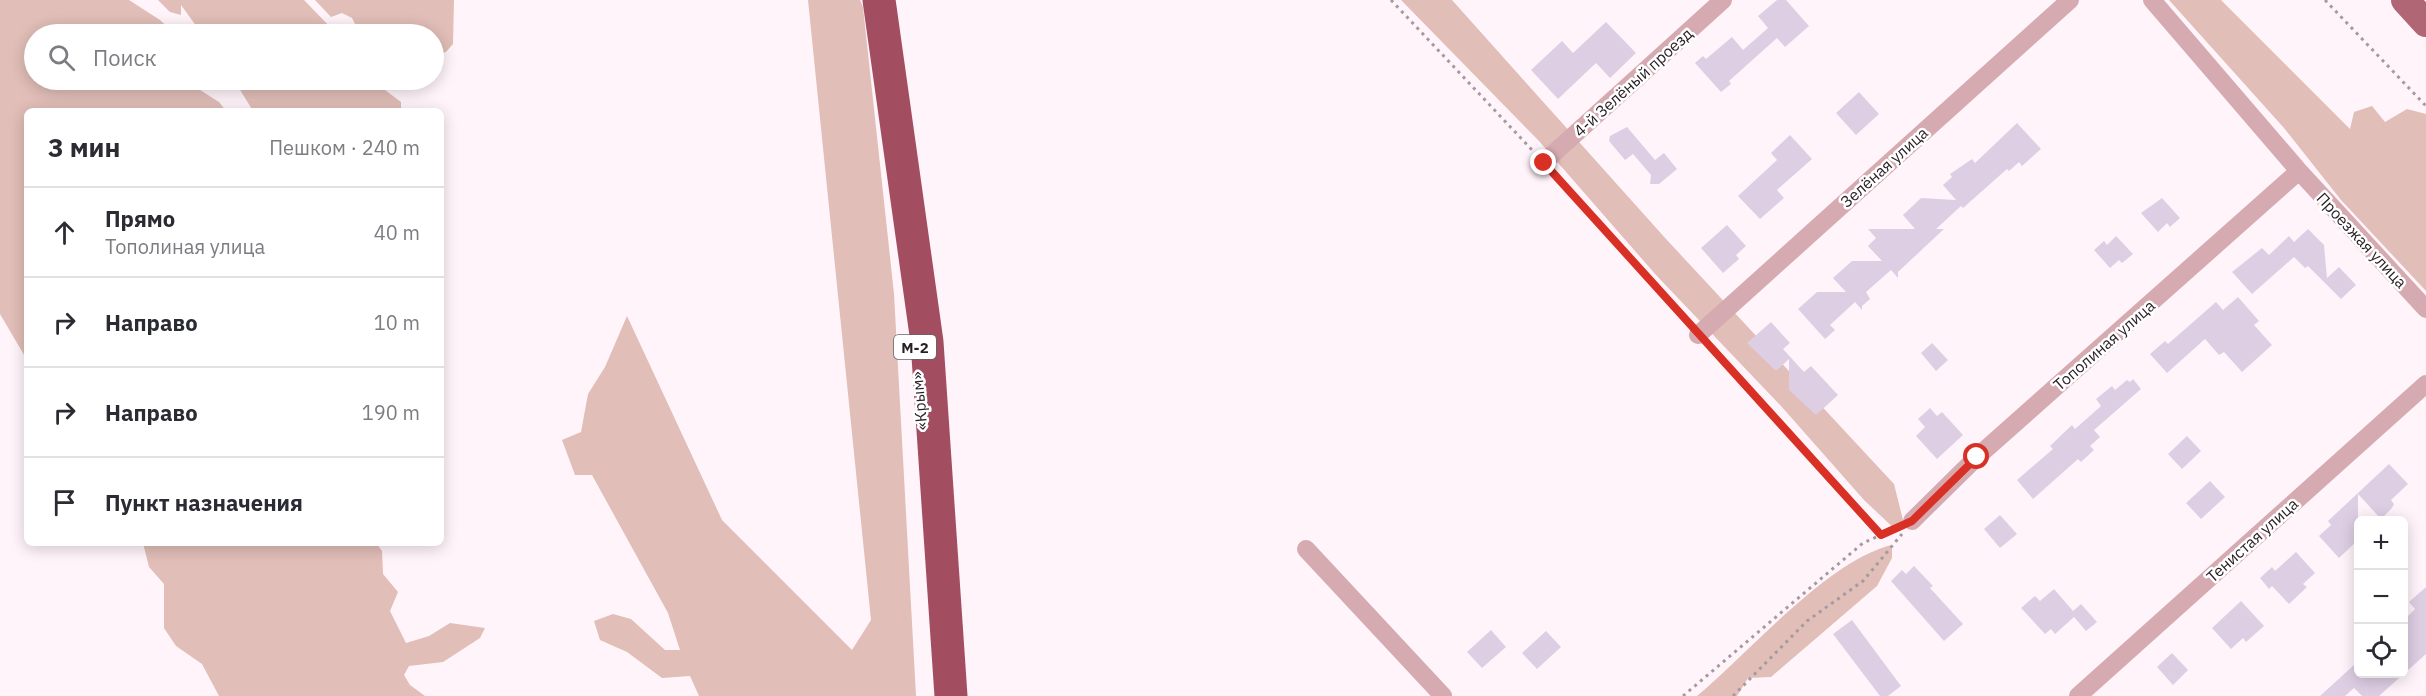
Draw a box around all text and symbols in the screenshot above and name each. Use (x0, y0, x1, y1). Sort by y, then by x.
street label: 4-й Зелёный проезд (1569, 23, 1697, 141)
search box (24, 24, 444, 90)
icon: search (45, 41, 78, 74)
text: Поиск (93, 43, 157, 72)
street label: Зелёная улица (1836, 122, 1932, 211)
text: 3 мин (48, 130, 120, 164)
text: Пешком · 240 m (269, 134, 420, 161)
route end (1530, 149, 1556, 175)
street label: Проезжая улица (2313, 188, 2412, 292)
text: Прямо (105, 204, 175, 233)
icon: ahead (48, 216, 81, 249)
text: 40 m (374, 219, 420, 246)
text: Тополиная улица (105, 233, 265, 260)
street label: Тополиная улица (2049, 295, 2159, 395)
icon: right (48, 306, 81, 339)
text: Направо (105, 308, 198, 337)
text: 10 m (374, 309, 420, 336)
road number: М-2 (894, 335, 936, 359)
street label: «Крым» (906, 371, 932, 431)
icon: right (48, 396, 81, 429)
text: Направо (105, 398, 198, 427)
text: 190 m (362, 399, 420, 426)
route start (1963, 443, 1989, 469)
icon: arrive (48, 486, 81, 519)
text: Пункт назначения (105, 488, 303, 517)
street label: Тенистая улица (2202, 493, 2302, 586)
map controls (2354, 516, 2408, 678)
button: + (2354, 516, 2408, 570)
button: − (2354, 570, 2408, 624)
button: locate (2354, 624, 2408, 678)

